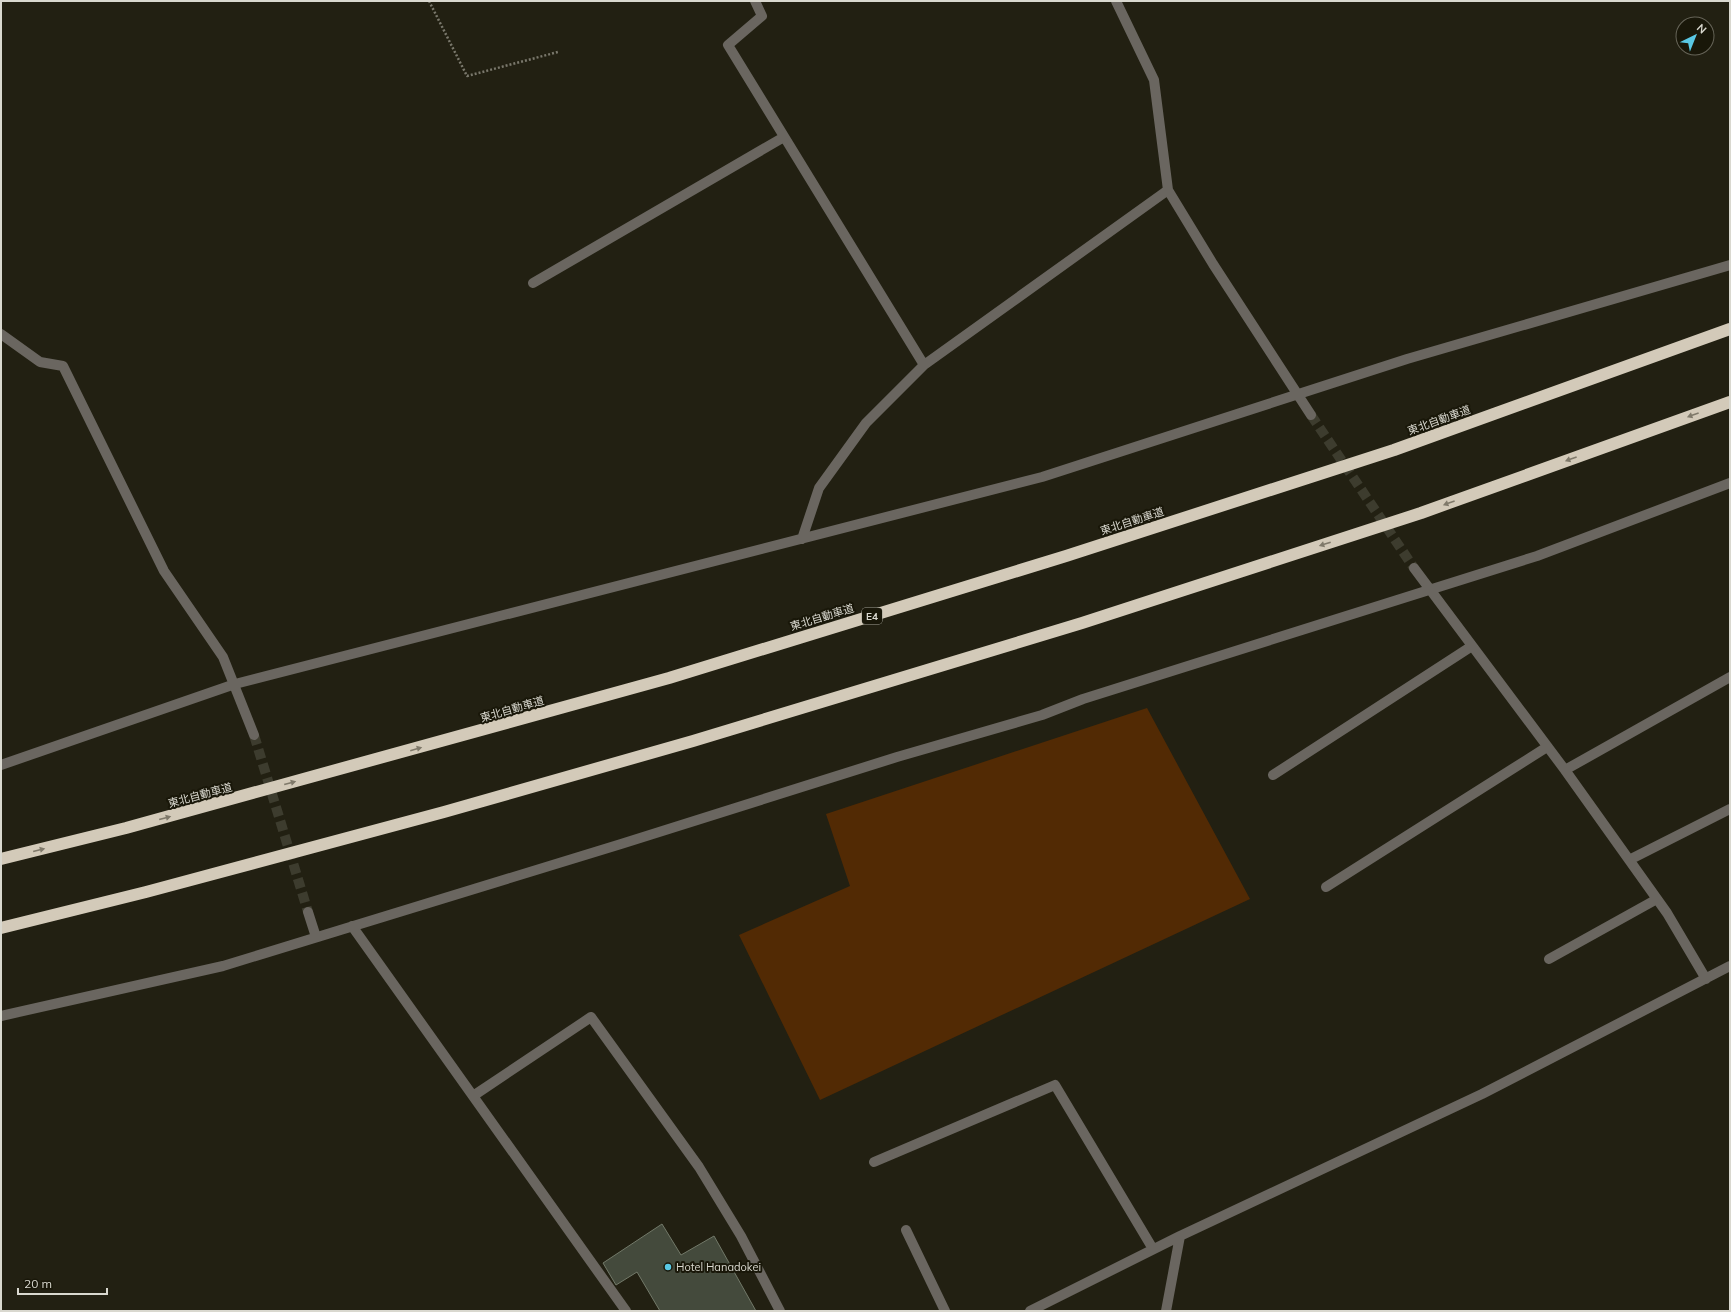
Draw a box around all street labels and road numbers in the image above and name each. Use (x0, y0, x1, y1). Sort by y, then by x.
street label: 東北自動車道 (1406, 402, 1472, 438)
street label: 東北自動車道 (1098, 504, 1166, 538)
street label: 東北自動車道 (788, 601, 856, 633)
road number: E4 (862, 608, 882, 624)
street label: 東北自動車道 (478, 693, 546, 725)
street label: 東北自動車道 (166, 780, 234, 810)

